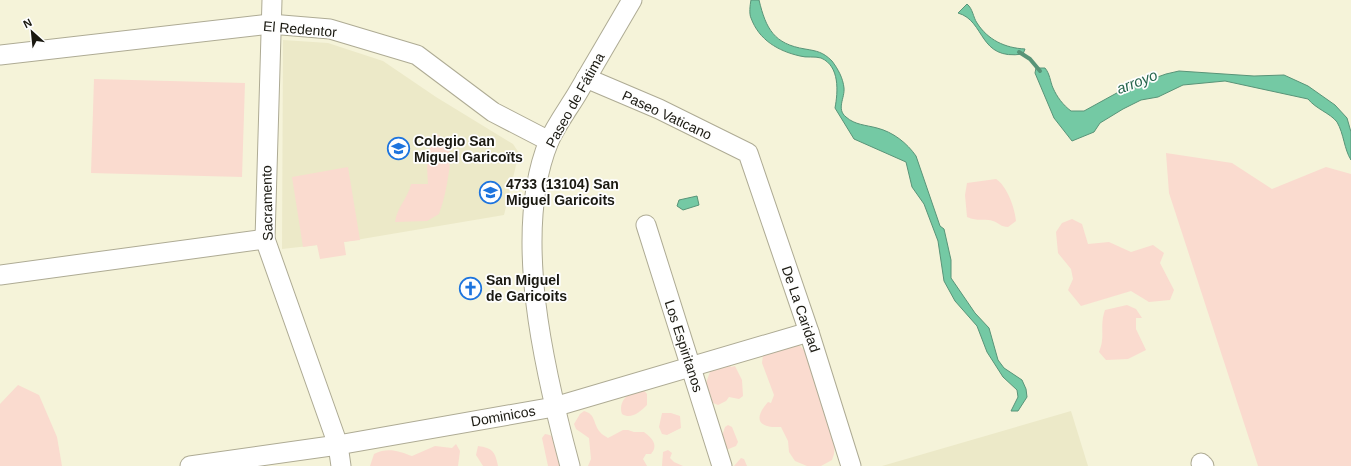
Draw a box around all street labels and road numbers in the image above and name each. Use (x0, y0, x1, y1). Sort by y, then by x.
street label: El Redentor (262, 18, 338, 40)
street label: Paseo de Fátima (542, 50, 608, 150)
street label: Paseo Vaticano (620, 87, 715, 143)
street label: Sacramento (258, 165, 276, 241)
street label: De La Caridad (779, 264, 823, 354)
street label: Los Espiritanos (662, 298, 706, 394)
street label: Dominicos (469, 402, 537, 430)

